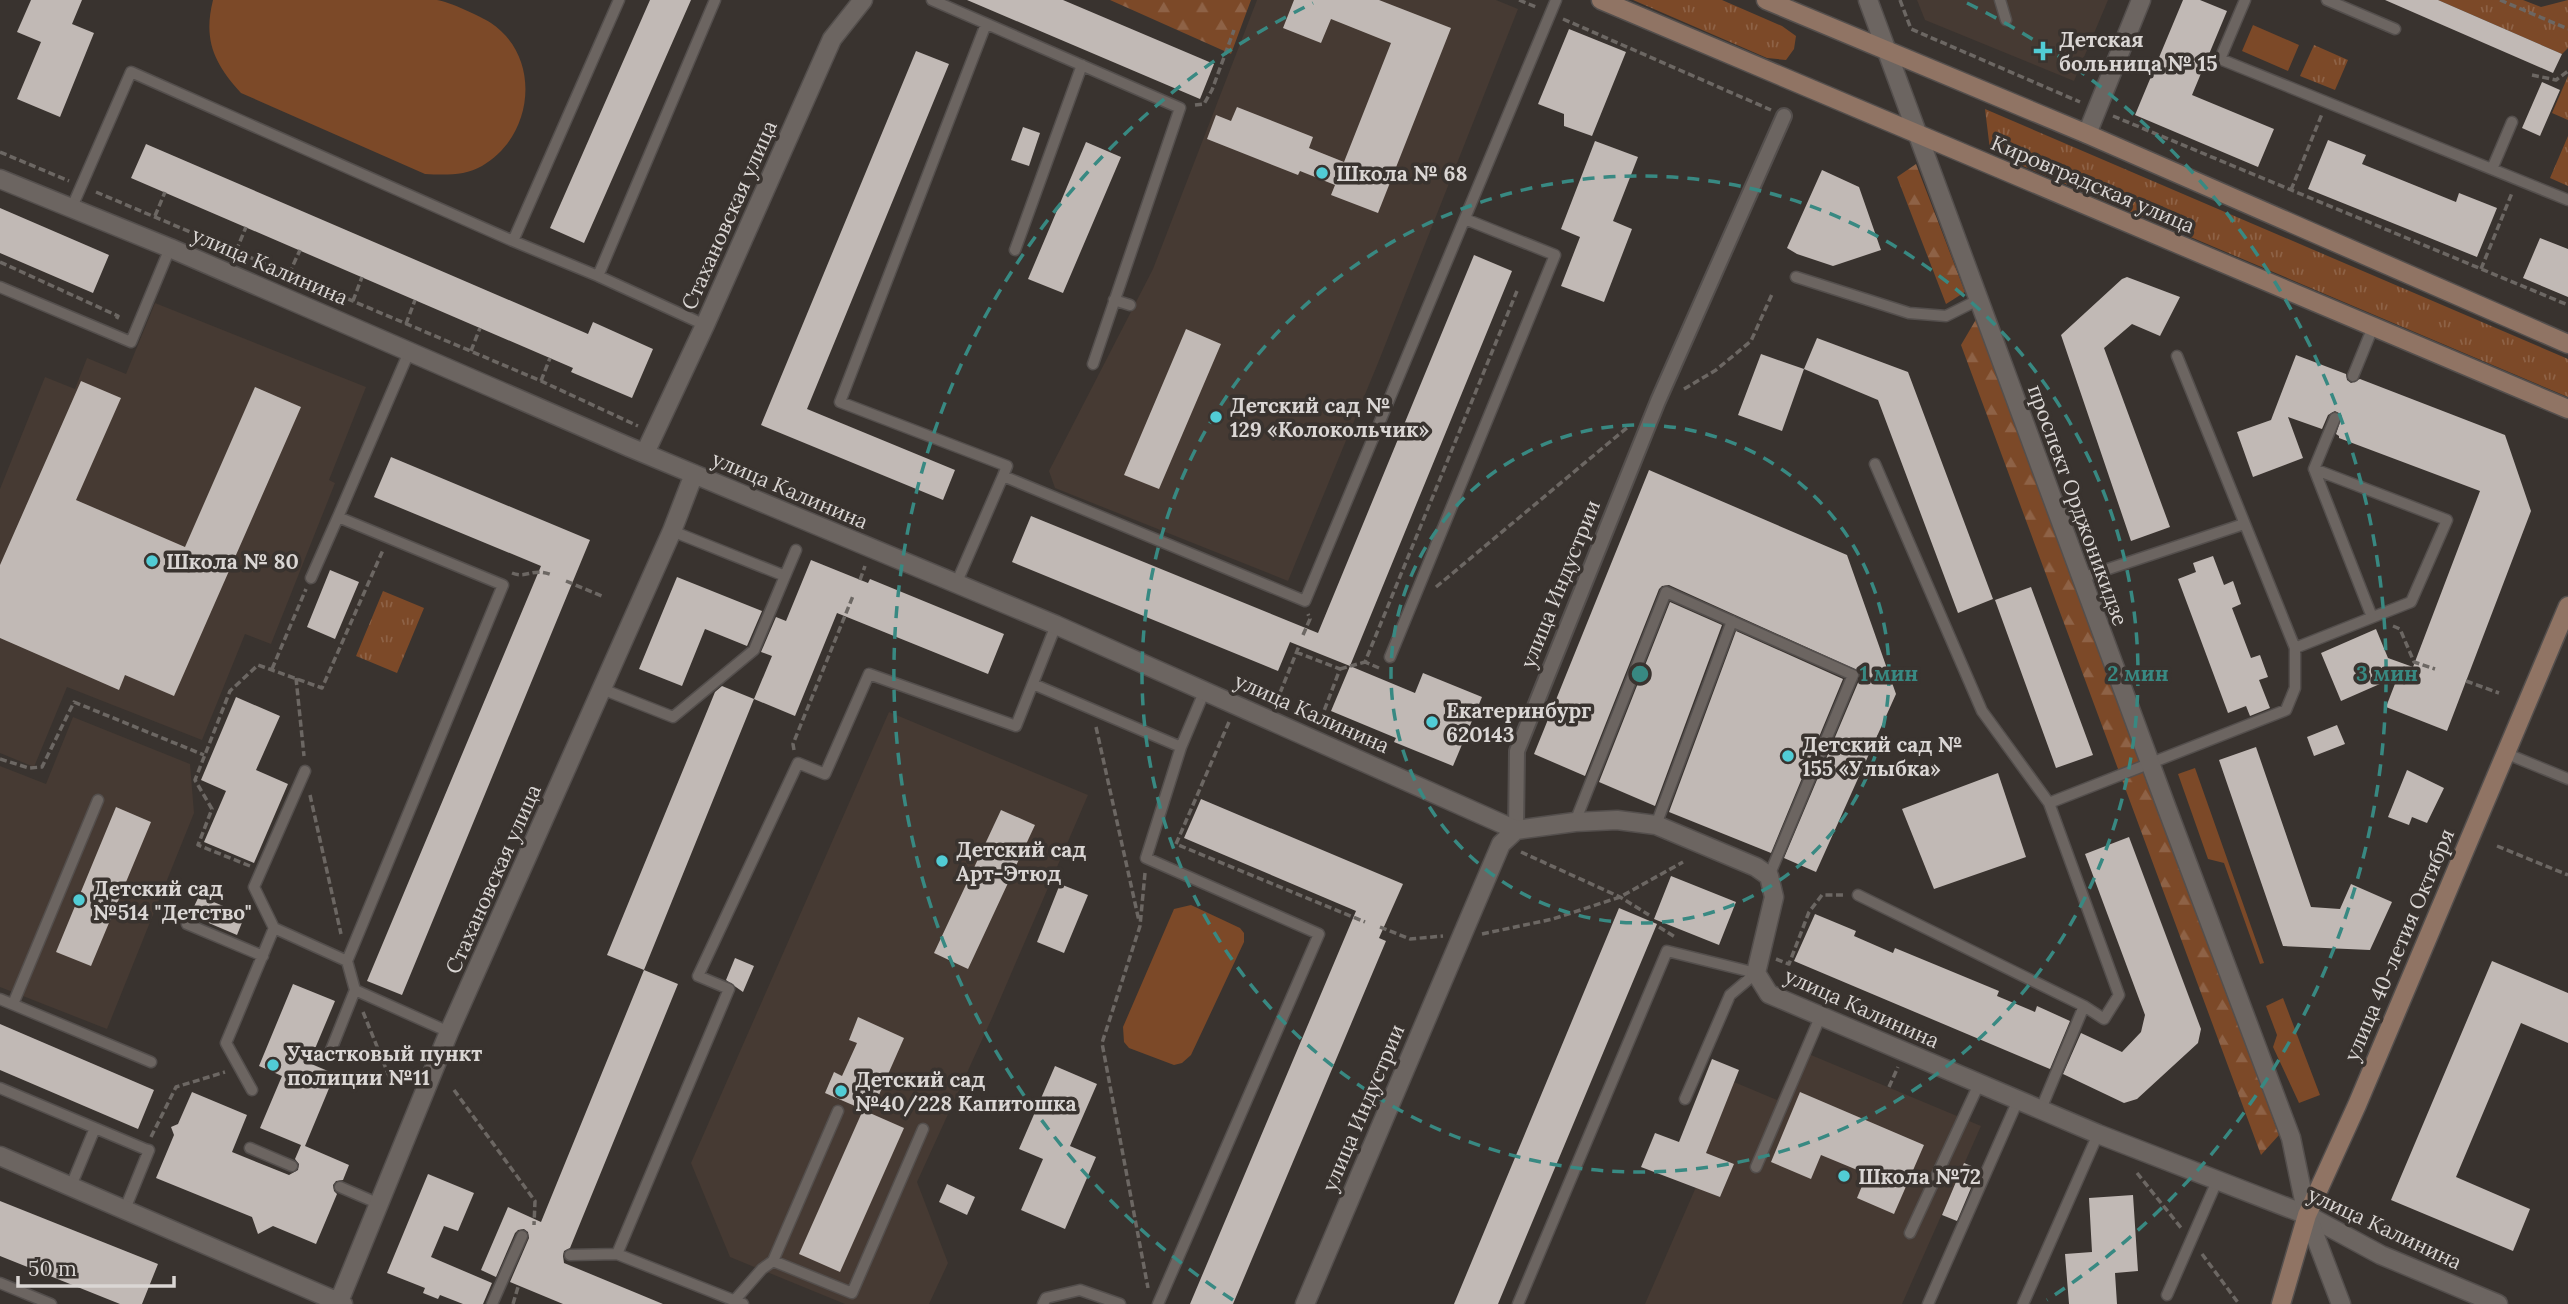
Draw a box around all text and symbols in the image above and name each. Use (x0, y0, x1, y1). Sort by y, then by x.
place label: Детская больница № 15 (2059, 26, 2218, 77)
marker: Детская больница № 15 (2033, 41, 2053, 61)
street label: Стахановская улица (675, 116, 783, 314)
street label: Кировградская улица (1987, 129, 2199, 239)
place label: Школа № 68 (1336, 160, 1468, 187)
marker: Школа № 68 (1314, 165, 1330, 181)
street label: улица Калинина (188, 221, 352, 311)
street label: проспект Орджоникидзе (2022, 381, 2134, 629)
place label: Детский сад № 129 «Колокольчик» (1230, 392, 1429, 443)
marker: Детский сад № 129 «Колокольчик» (1208, 409, 1224, 425)
street label: улица Калинина (708, 445, 872, 535)
street label: улица Индустрии (1514, 496, 1606, 672)
place label: Школа № 80 (166, 548, 299, 575)
marker: Школа № 80 (144, 553, 160, 569)
text: 1 мин (1860, 660, 1918, 687)
text: 2 мин (2107, 660, 2169, 687)
text: 3 мин (2356, 660, 2418, 687)
centre of rings (1628, 662, 1652, 686)
street label: улица Калинина (1230, 667, 1394, 759)
place label: Екатеринбург 620143 (1446, 697, 1591, 748)
marker: Екатеринбург 620143 (1424, 714, 1440, 730)
place label: Детский сад № 155 «Улыбка» (1802, 731, 1963, 782)
marker: Детский сад № 155 «Улыбка» (1780, 748, 1796, 764)
street label: Стахановская улица (439, 780, 547, 978)
street label: улица 40-летия Октября (2338, 825, 2460, 1065)
place label: Детский сад Арт-Этюд (956, 836, 1086, 887)
marker: Детский сад Арт-Этюд (934, 853, 950, 869)
place label: Детский сад №514 "Детство" (93, 875, 252, 926)
marker: Детский сад №514 "Детство" (71, 892, 87, 908)
street label: улица Калинина (1780, 962, 1944, 1054)
street label: улица Индустрии (1316, 1020, 1410, 1196)
place label: Участковый пункт полиции №11 (287, 1040, 482, 1091)
marker: Участковый пункт полиции №11 (265, 1057, 281, 1073)
place label: Детский сад №40/228 Капитошка (855, 1066, 1077, 1117)
marker: Детский сад №40/228 Капитошка (833, 1083, 849, 1099)
place label: Школа №72 (1858, 1163, 1981, 1190)
marker: Школа №72 (1836, 1168, 1852, 1184)
street label: улица Калинина (2304, 1181, 2466, 1276)
scale bar (18, 1244, 173, 1288)
text: 50 m (28, 1255, 77, 1282)

